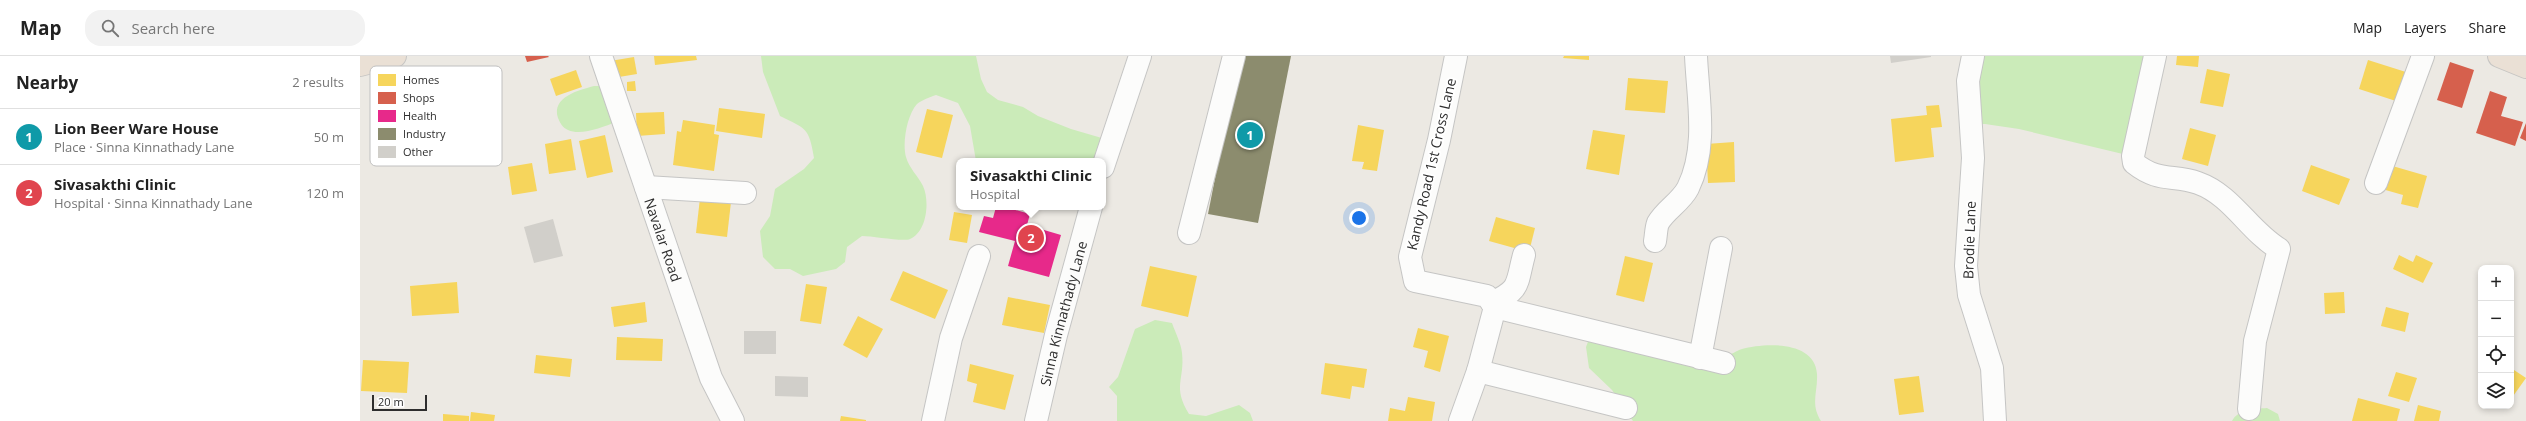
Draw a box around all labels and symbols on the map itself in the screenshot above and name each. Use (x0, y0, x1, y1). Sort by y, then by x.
legend (370, 66, 502, 166)
text: Homes (403, 72, 439, 87)
street label: Kandy Road 1st Cross Lane (1402, 76, 1460, 252)
text: Shops (403, 90, 434, 105)
text: Health (403, 108, 437, 123)
pin: 1 (1237, 120, 1263, 150)
text: Industry (403, 126, 446, 141)
text: Other (403, 144, 433, 159)
street label: Navalar Road (641, 195, 687, 284)
street label: Brodie Lane (1958, 200, 1980, 279)
your location (1349, 208, 1369, 228)
pin: 2 (1018, 223, 1044, 253)
street label: Sinna Kinnathady Lane (1035, 239, 1091, 388)
scale bar (372, 393, 427, 412)

